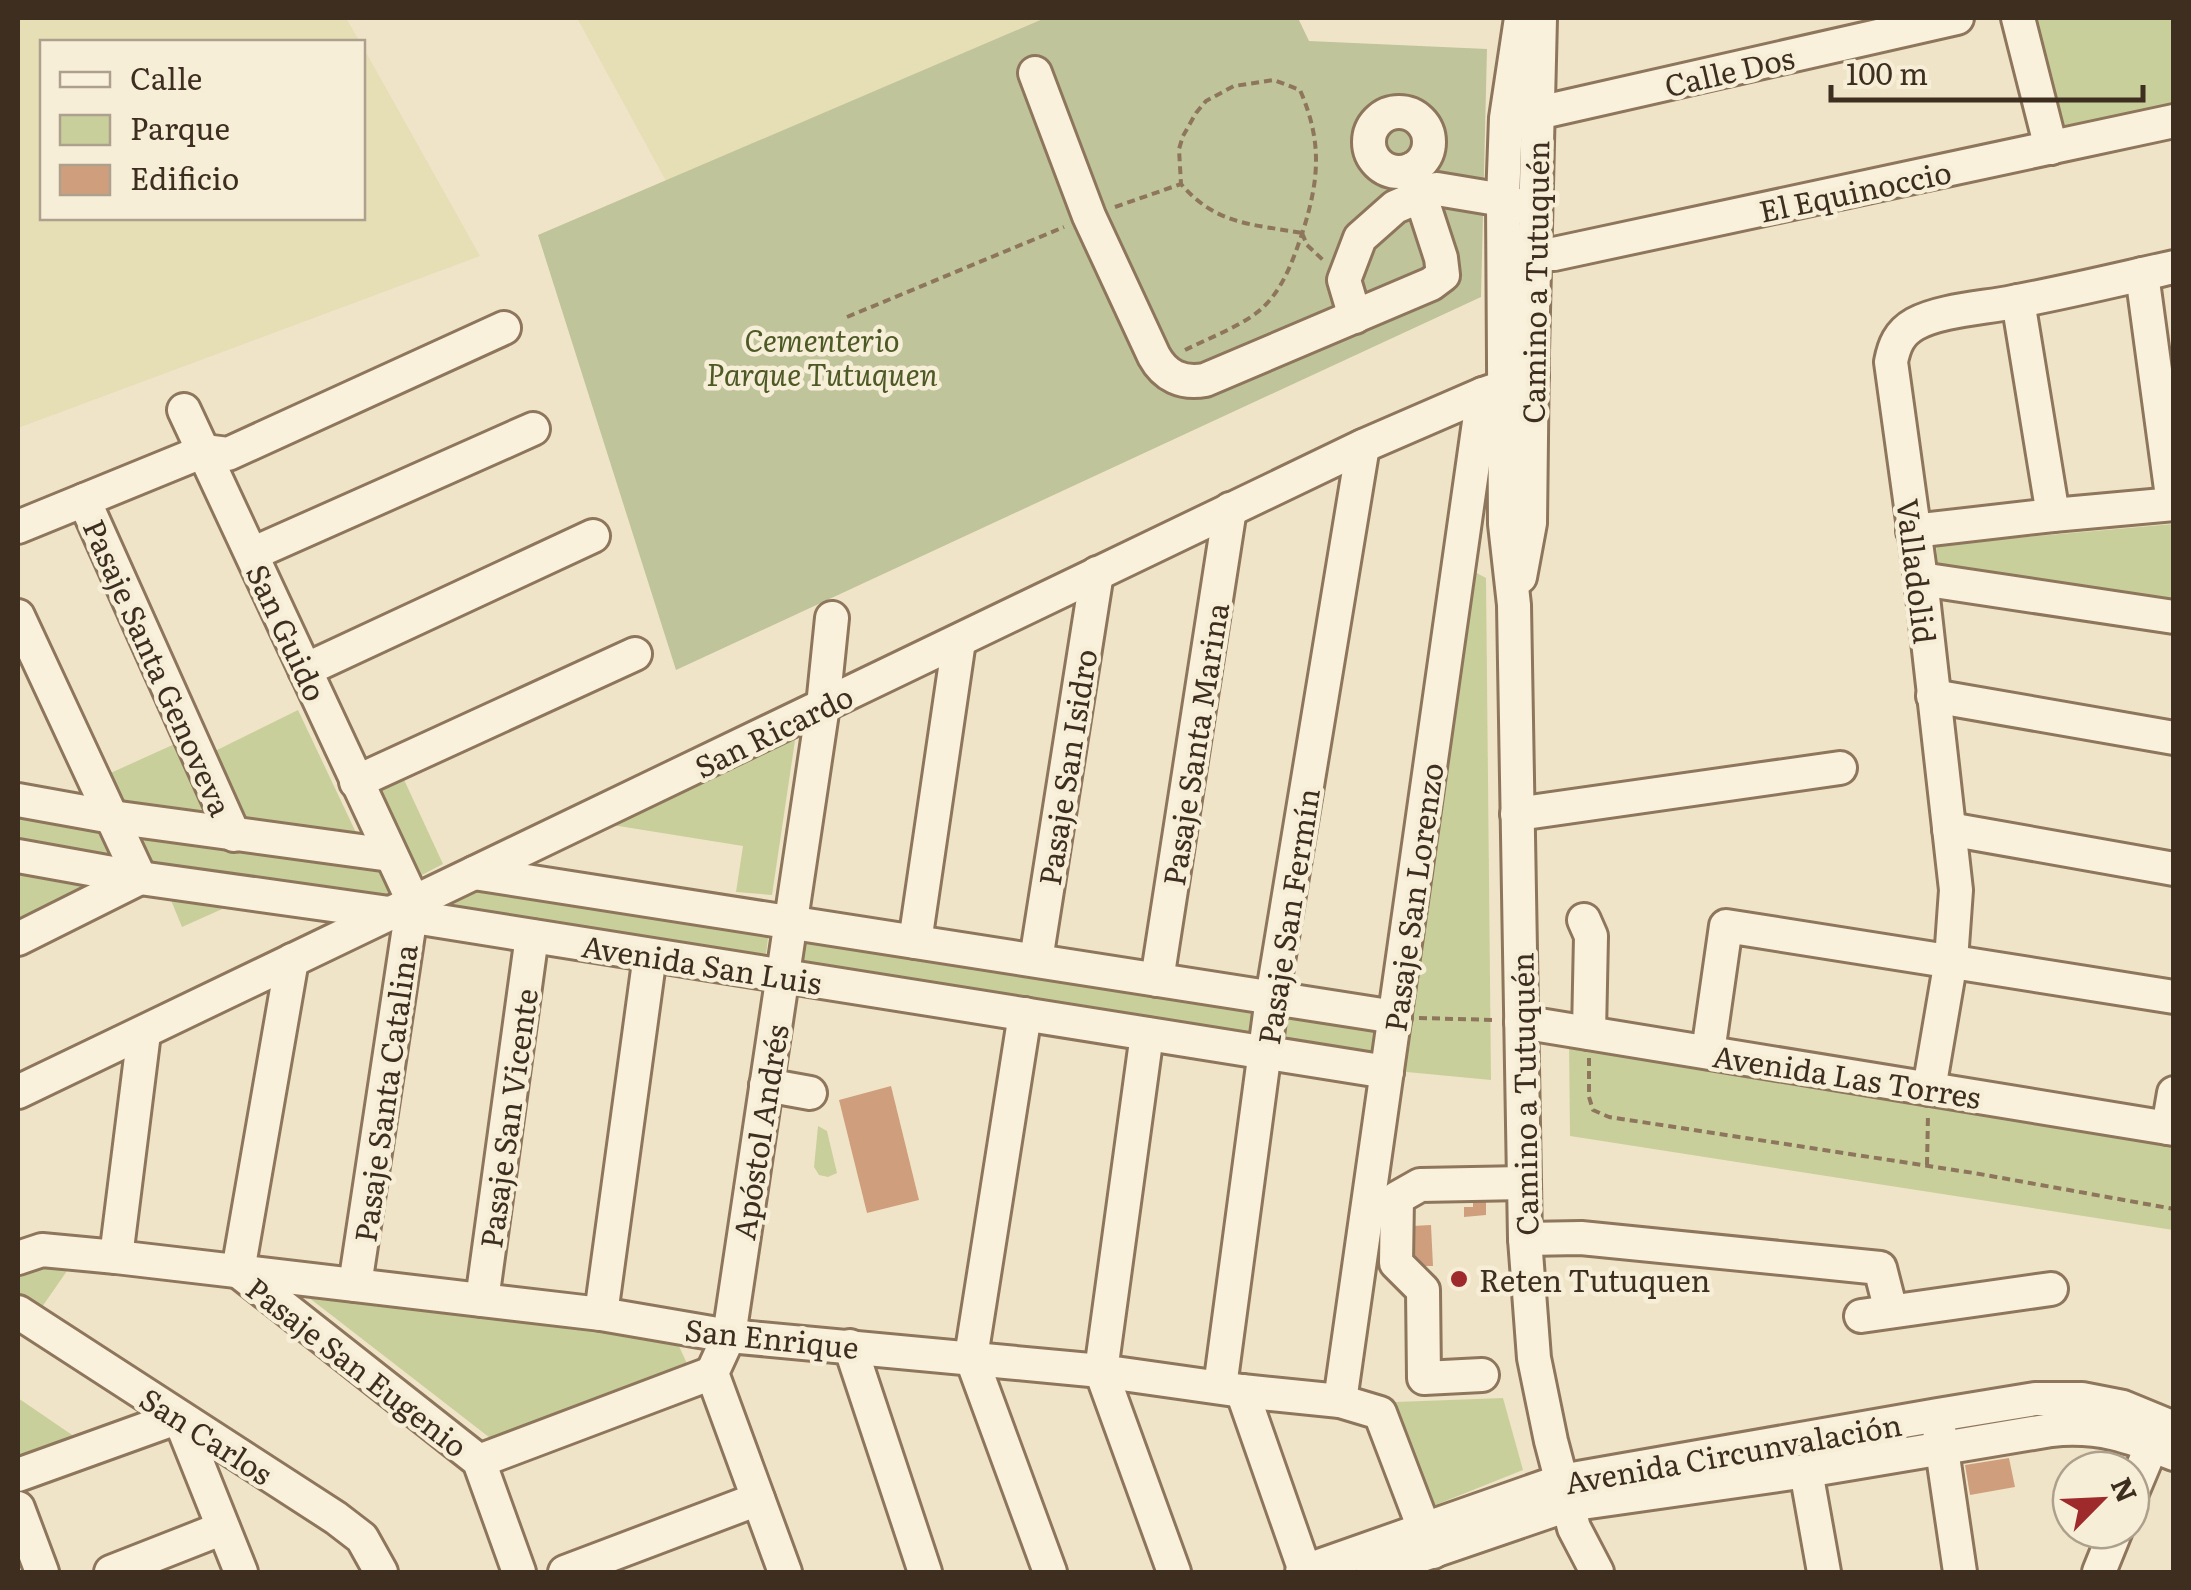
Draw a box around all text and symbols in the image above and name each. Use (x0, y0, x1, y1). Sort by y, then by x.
street label: Calle Dos (1660, 34, 1798, 106)
legend (40, 40, 365, 220)
scale bar (1831, 40, 2144, 102)
text: 100 m (1846, 50, 1928, 94)
text: Calle (130, 55, 202, 99)
text: Parque (130, 105, 230, 149)
street label: Camino a Tutuquén (1510, 140, 1558, 424)
street label: El Equinoccio (1755, 148, 1955, 232)
text: Edificio (130, 155, 239, 199)
park label: Cementerio Parque Tutuquen (706, 317, 938, 395)
street label: Valladolid (1887, 496, 1949, 646)
street label: Pasaje Santa Genoveva (74, 512, 245, 823)
street label: San Guido (237, 556, 339, 708)
street label: Pasaje Santa Marina (1150, 598, 1238, 889)
street label: Pasaje San Isidro (1026, 646, 1106, 888)
street label: San Ricardo (686, 673, 860, 787)
street label: Pasaje San Lorenzo (1371, 760, 1453, 1034)
street label: Pasaje San Fermín (1245, 785, 1329, 1047)
street label: Avenida San Luis (579, 922, 825, 1004)
street label: Pasaje Santa Catalina (341, 940, 427, 1245)
street label: Camino a Tutuquén (1499, 952, 1547, 1236)
street label: Pasaje San Vicente (467, 985, 547, 1251)
street label: Apóstol Andrés (720, 1021, 798, 1243)
street label: Avenida Las Torres (1710, 1032, 1984, 1118)
place label: Reten Tutuquen (1479, 1257, 1710, 1301)
street label: Pasaje San Eugenio (238, 1266, 478, 1466)
marker: Reten Tutuquen (1448, 1268, 1470, 1290)
street label: San Enrique (683, 1306, 861, 1368)
street label: San Carlos (132, 1376, 282, 1494)
street label: Avenida Circunvalación (1561, 1401, 1905, 1503)
north arrow (2051, 1450, 2151, 1550)
text: N (2102, 1470, 2150, 1508)

